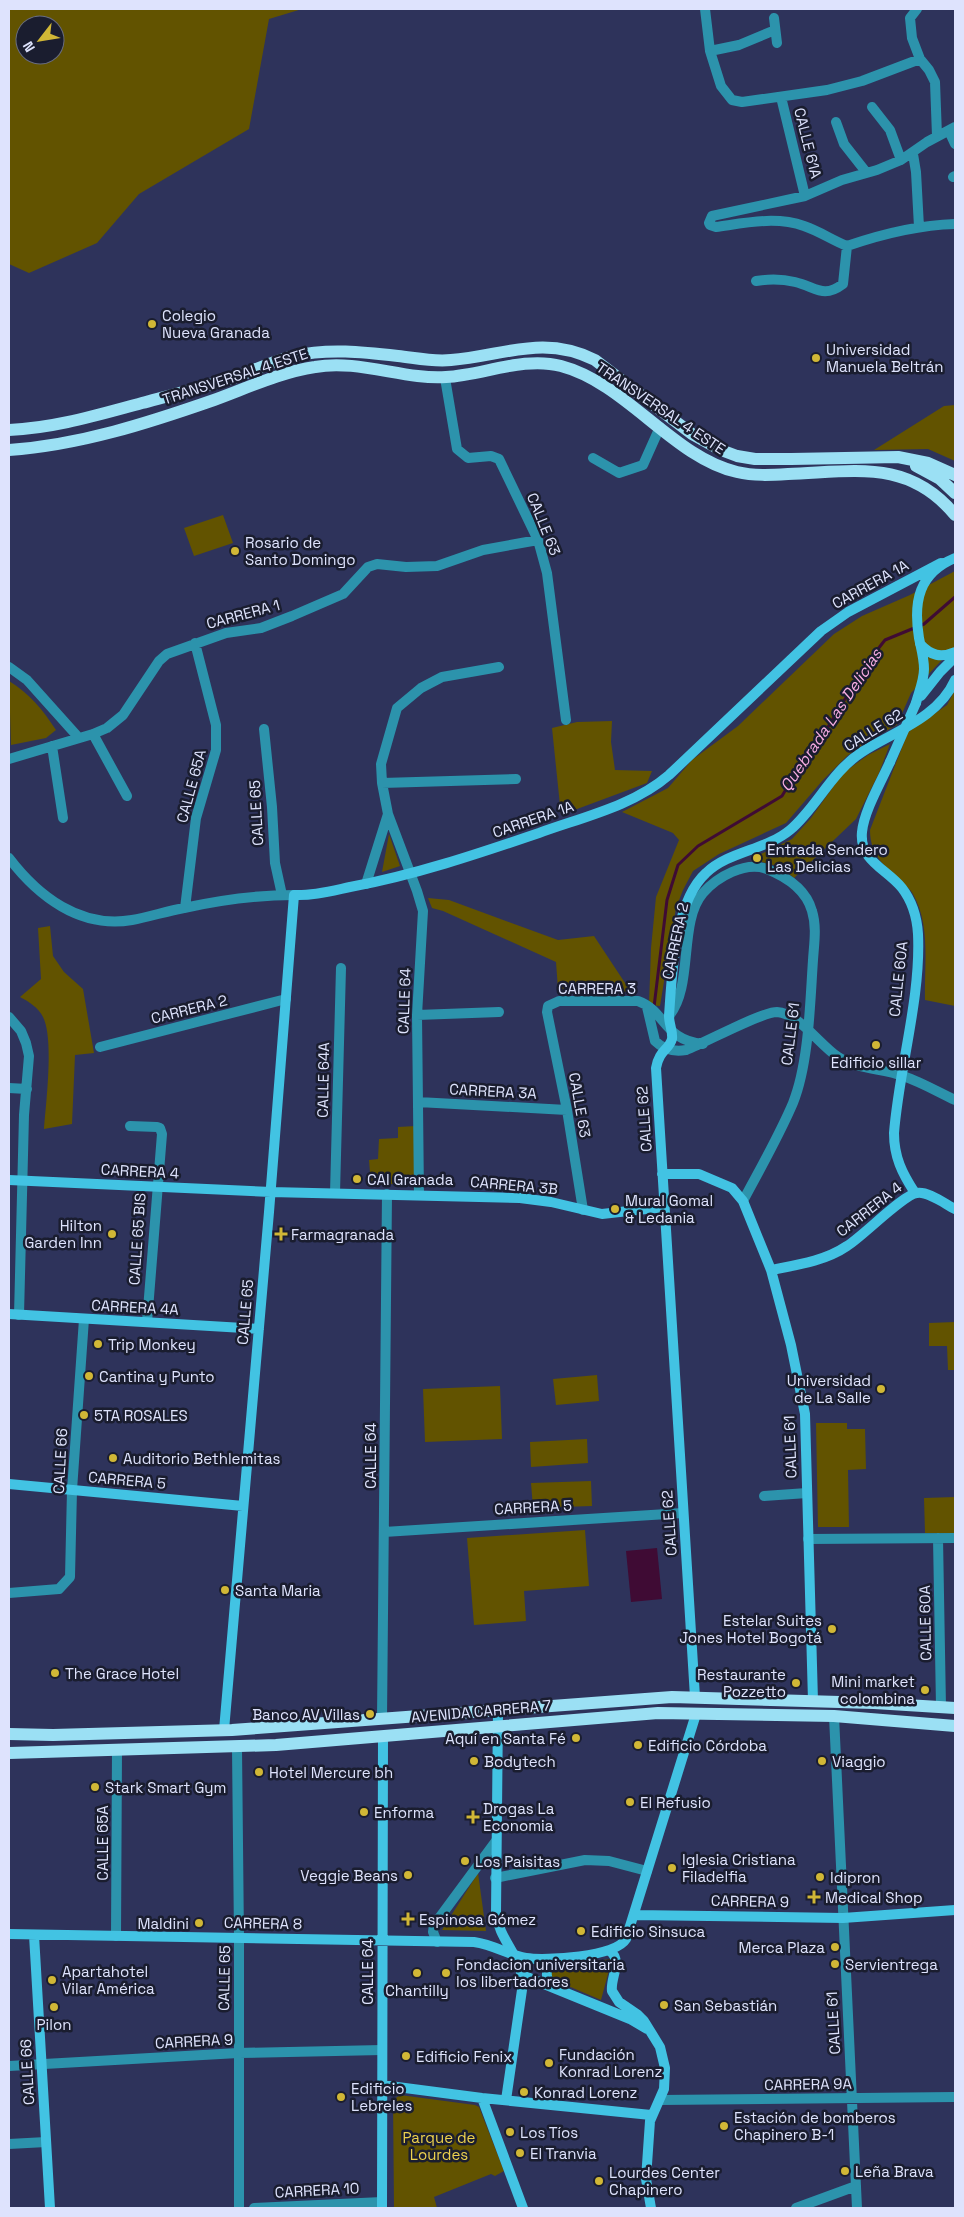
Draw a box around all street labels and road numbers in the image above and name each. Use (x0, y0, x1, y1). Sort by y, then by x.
street label: CALLE 61A (790, 106, 826, 181)
street label: TRANSVERSAL 4 ESTE (160, 344, 310, 408)
street label: TRANSVERSAL 4 ESTE (593, 358, 729, 458)
street label: CALLE 63 (523, 490, 565, 558)
street label: CARRERA 1A (828, 555, 912, 613)
street label: CARRERA 1 (204, 595, 282, 633)
street label: CALLE 62 (840, 705, 906, 755)
street label: CALLE 65A (172, 747, 210, 825)
street label: CALLE 65 (245, 780, 267, 846)
street label: CARRERA 1A (490, 796, 577, 842)
street label: CARRERA 2 (658, 901, 692, 981)
street label: CALLE 60A (885, 940, 911, 1018)
street label: CALLE 64 (393, 968, 415, 1034)
street label: CARRERA 3 (558, 979, 636, 998)
street label: CARRERA 2 (149, 990, 229, 1028)
street label: CALLE 61 (777, 1002, 803, 1066)
street label: CALLE 64A (313, 1041, 333, 1118)
street label: CALLE 63 (565, 1071, 595, 1139)
street label: CARRERA 3A (449, 1079, 538, 1103)
street label: CALLE 62 (632, 1086, 656, 1152)
street label: CARRERA 4 (100, 1159, 180, 1183)
street label: CARRERA 3B (469, 1172, 559, 1198)
street label: CARRERA 4 (832, 1177, 906, 1241)
street label: CALLE 65 BIS (124, 1192, 150, 1286)
street label: CALLE 65 (233, 1278, 257, 1346)
street label: CARRERA 4A (91, 1295, 180, 1319)
street label: CALLE 61 (779, 1415, 801, 1479)
street label: CALLE 64 (361, 1423, 380, 1489)
street label: CALLE 66 (49, 1428, 71, 1494)
street label: CARRERA 5 (87, 1467, 167, 1493)
street label: CALLE 62 (657, 1490, 681, 1556)
street label: CARRERA 5 (494, 1495, 572, 1519)
street label: CALLE 60A (915, 1584, 935, 1661)
street label: AVENIDA CARRERA 7 (410, 1695, 552, 1727)
street label: CALLE 65A (93, 1805, 112, 1881)
street label: CARRERA 9 (711, 1891, 789, 1911)
street label: CARRERA 8 (224, 1913, 302, 1933)
street label: CALLE 64 (358, 1939, 377, 2005)
street label: CALLE 65 (214, 1945, 234, 2011)
street label: CALLE 61 (822, 1991, 844, 2055)
street label: CARRERA 9 (155, 2029, 233, 2053)
street label: CALLE 66 (16, 2039, 38, 2105)
street label: CARRERA 9A (764, 2074, 852, 2094)
street label: CARRERA 10 (274, 2178, 360, 2202)

